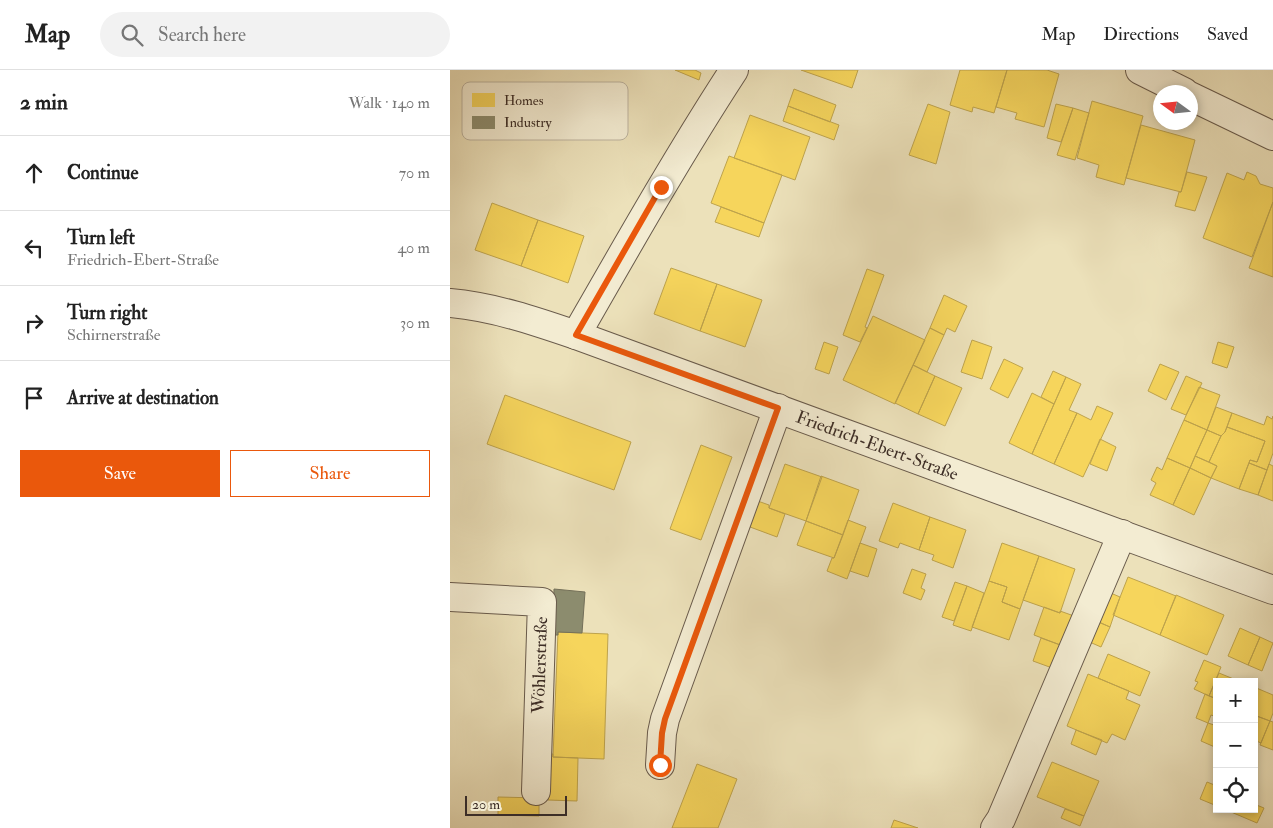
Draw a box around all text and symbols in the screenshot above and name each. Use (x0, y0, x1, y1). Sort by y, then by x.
search box (100, 12, 450, 57)
text: Map (25, 19, 70, 50)
icon: search (118, 21, 146, 49)
text: Search here (158, 23, 246, 47)
text: Map (1042, 23, 1075, 46)
text: Directions (1103, 23, 1179, 46)
text: Saved (1207, 23, 1248, 46)
legend (462, 82, 628, 140)
north arrow (1153, 85, 1198, 130)
text: 2 min (20, 89, 68, 116)
text: Homes (504, 92, 544, 109)
text: Walk · 140 m (349, 93, 430, 113)
text: Industry (504, 114, 553, 132)
icon: ahead (20, 159, 48, 187)
text: Continue (67, 161, 138, 185)
text: 70 m (399, 163, 430, 183)
route end (650, 176, 673, 199)
text: Turn left (67, 226, 135, 250)
icon: left (20, 234, 48, 262)
text: 40 m (397, 238, 430, 258)
text: Friedrich-Ebert-Straße (67, 250, 219, 270)
text: Turn right (67, 301, 147, 325)
icon: right (20, 309, 48, 337)
text: 30 m (400, 313, 430, 333)
text: Schirnerstraße (67, 325, 160, 345)
icon: arrive (20, 384, 48, 412)
text: Arrive at destination (67, 386, 219, 410)
street label: Friedrich-Ebert-Straße (793, 405, 962, 486)
button: Save (20, 450, 220, 497)
button: Share (230, 450, 430, 497)
street label: Wöhlerstraße (527, 616, 553, 715)
map controls (1213, 678, 1258, 813)
button: + (1213, 678, 1258, 723)
button: − (1213, 723, 1258, 768)
route start (649, 754, 672, 777)
button: locate (1213, 768, 1258, 813)
scale bar (465, 793, 568, 816)
text: 20 m (472, 796, 500, 813)

